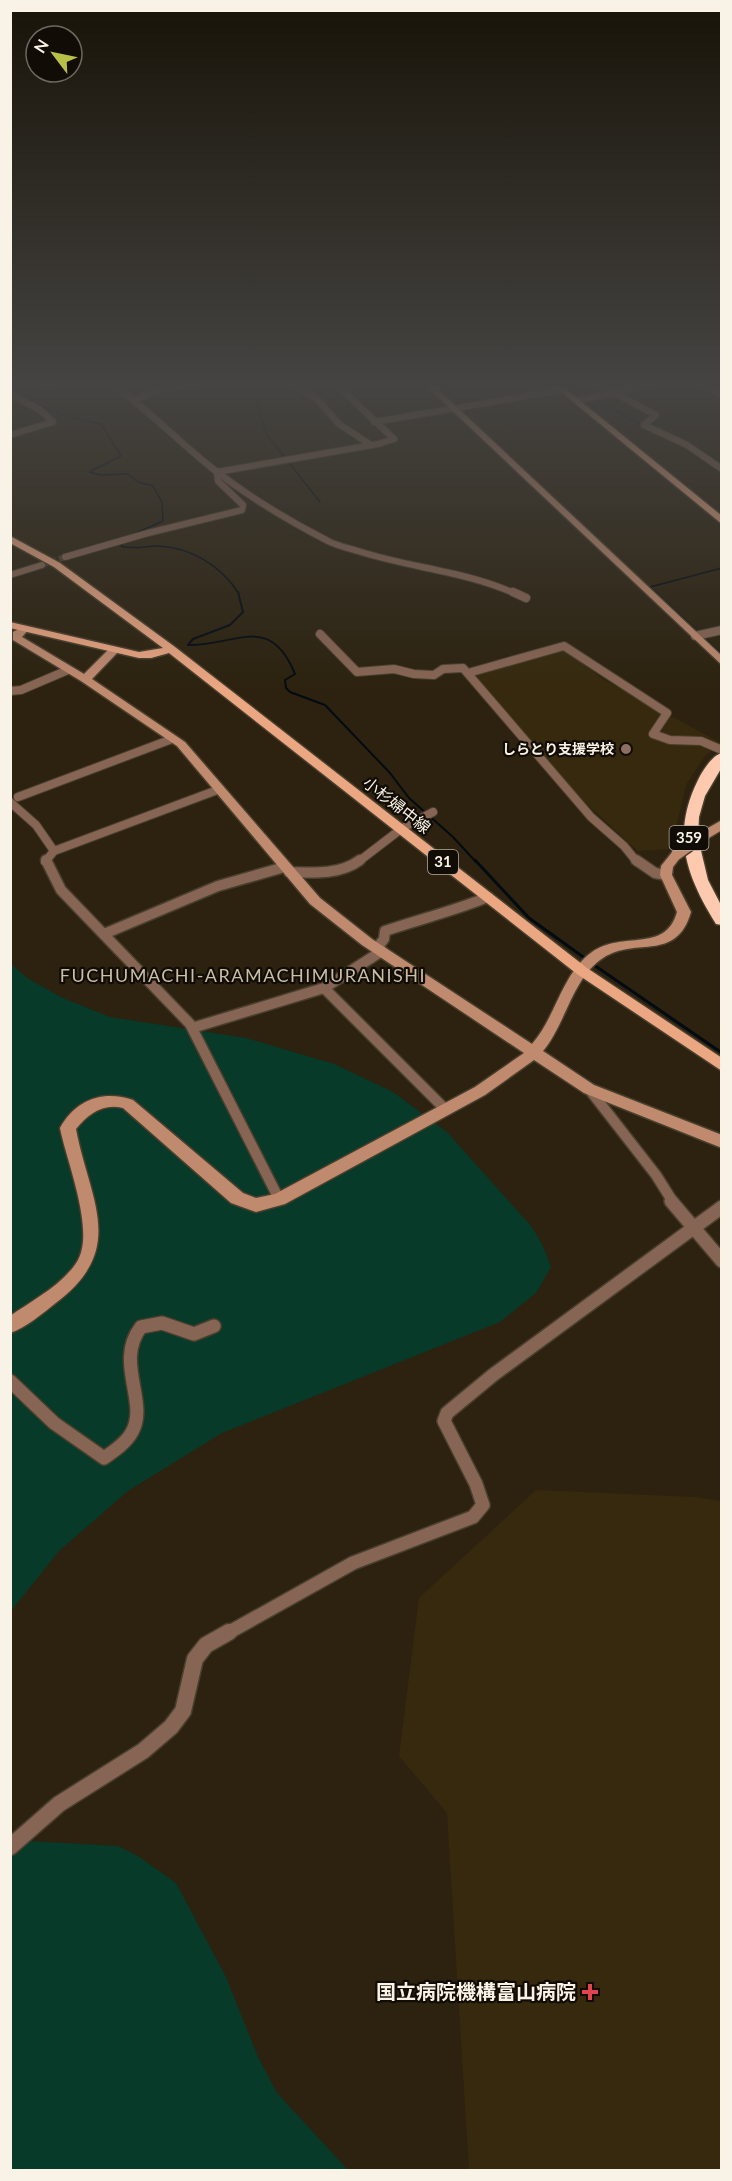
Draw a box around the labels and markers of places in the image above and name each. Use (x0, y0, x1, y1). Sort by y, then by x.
place label: しらとり支援学校 (502, 740, 614, 757)
marker: しらとり支援学校 (619, 742, 633, 756)
place label: 国立病院機構富山病院 (376, 1979, 576, 2003)
marker: 国立病院機構富山病院 (581, 1983, 599, 2001)

